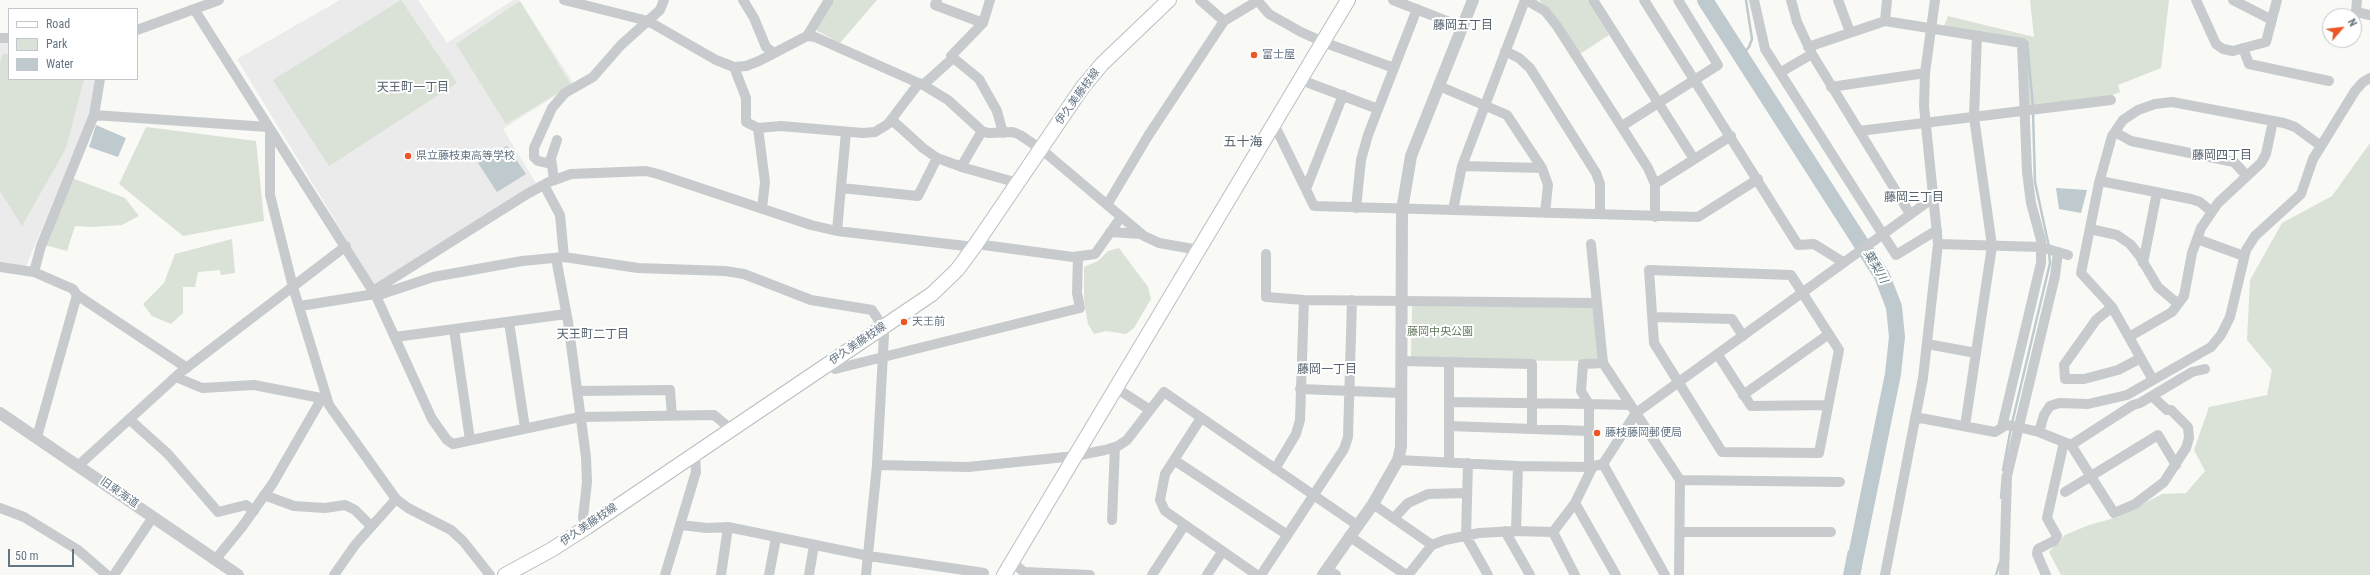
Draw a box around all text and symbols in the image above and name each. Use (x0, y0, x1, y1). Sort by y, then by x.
legend (8, 8, 138, 80)
north arrow (2322, 8, 2362, 48)
text: Road (46, 17, 70, 31)
text: N (2345, 17, 2359, 29)
district label: 藤岡五丁目 (1433, 19, 1493, 33)
text: Park (46, 37, 67, 51)
place label: 富士屋 (1262, 48, 1295, 62)
marker: 富士屋 (1249, 50, 1259, 60)
text: Water (46, 57, 74, 71)
street label: 伊久美藤枝線 (1053, 66, 1103, 128)
district label: 天王町一丁目 (377, 81, 449, 95)
district label: 五十海 (1224, 135, 1262, 151)
place label: 県立藤枝東高等学校 (416, 149, 515, 163)
district label: 藤岡四丁目 (2192, 149, 2252, 163)
marker: 県立藤枝東高等学校 (403, 151, 413, 161)
district label: 藤岡三丁目 (1884, 191, 1944, 205)
water label: 葉梨川 (1860, 248, 1890, 286)
place label: 天王前 (912, 315, 945, 329)
marker: 天王前 (899, 317, 909, 327)
street label: 伊久美藤枝線 (827, 320, 889, 368)
park label: 藤岡中央公園 (1407, 325, 1473, 339)
district label: 天王町二丁目 (557, 328, 629, 342)
district label: 藤岡一丁目 (1297, 363, 1357, 377)
place label: 藤枝藤岡郵便局 (1605, 426, 1682, 440)
marker: 藤枝藤岡郵便局 (1592, 428, 1602, 438)
street label: 旧東海道 (97, 475, 141, 511)
street label: 伊久美藤枝線 (558, 501, 620, 549)
scale bar (10, 541, 76, 567)
text: 50 m (15, 549, 39, 563)

